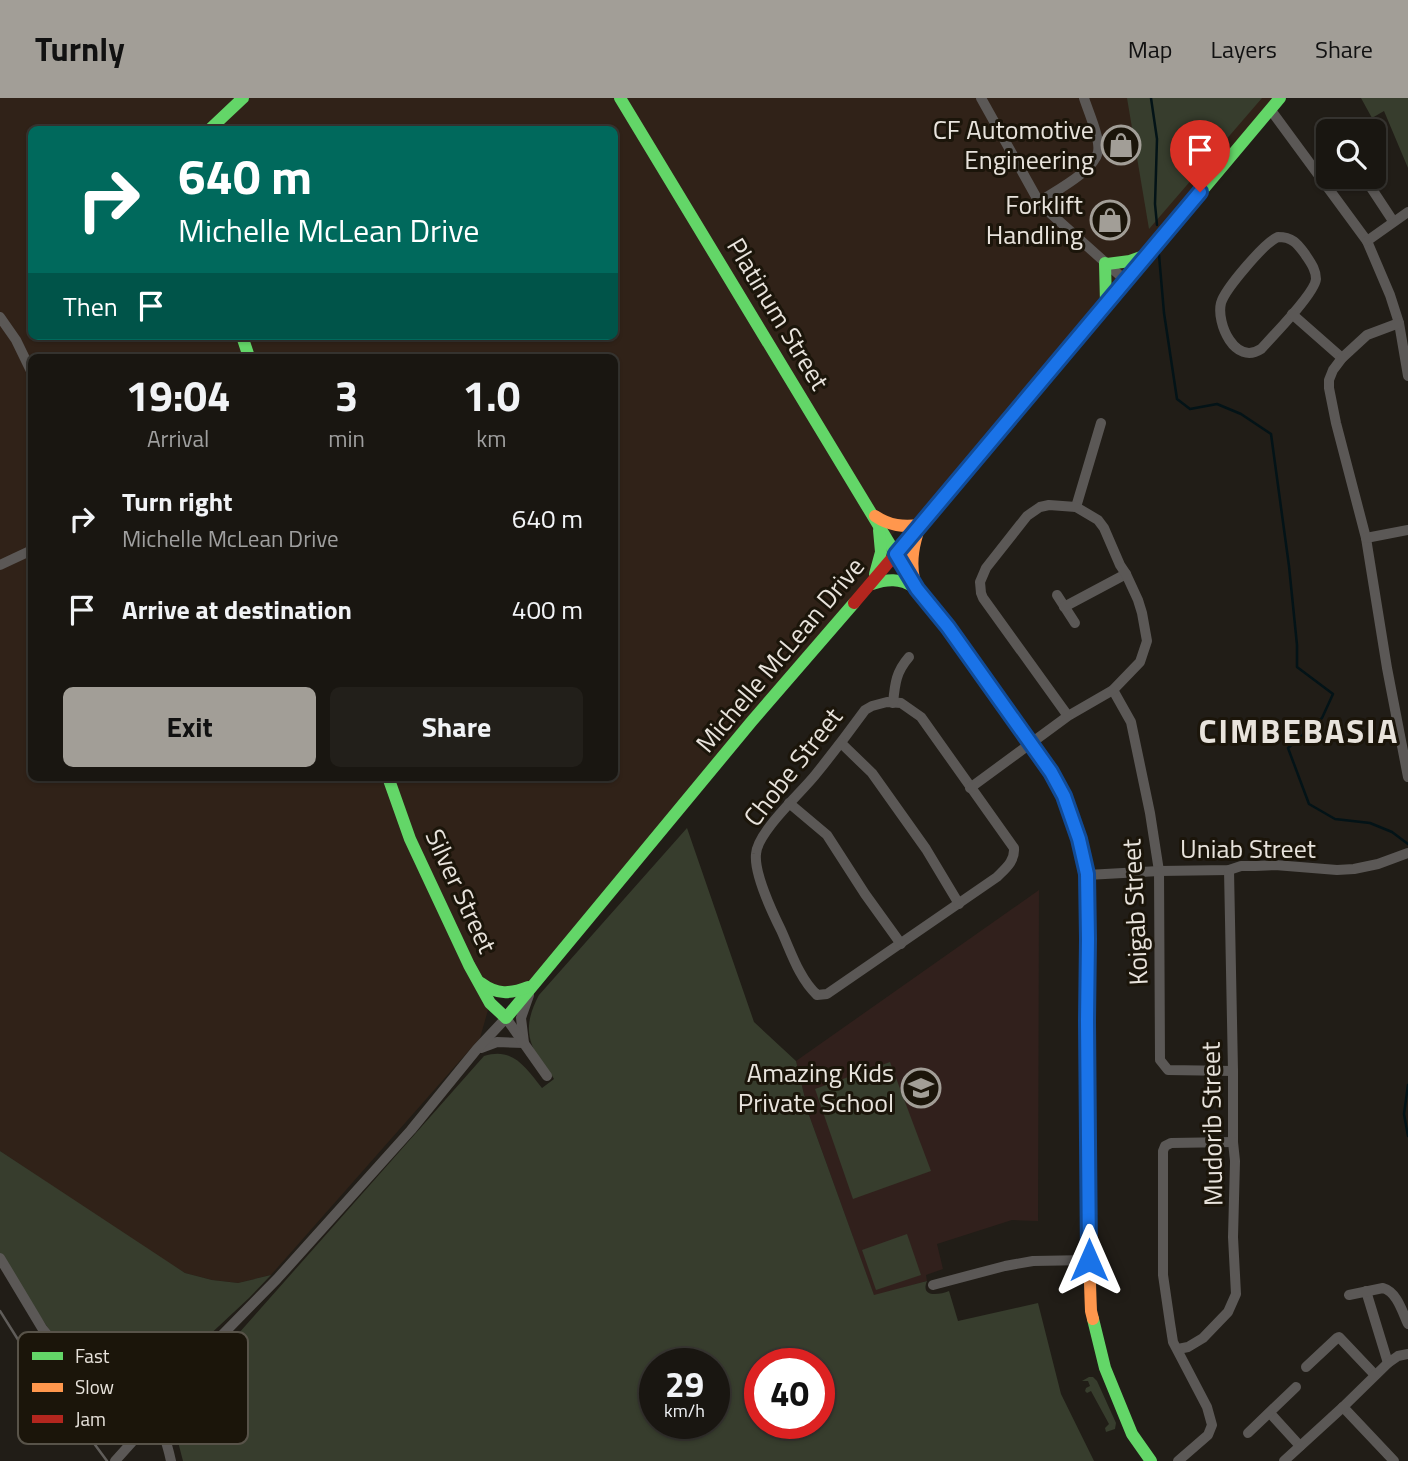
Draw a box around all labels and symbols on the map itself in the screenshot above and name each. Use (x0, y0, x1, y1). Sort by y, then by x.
place label: CF Automotive Engineering (933, 110, 1094, 179)
pin (1170, 120, 1230, 192)
shop icon: CF Automotive Engineering (1100, 124, 1142, 166)
place label: Forklift Handling (986, 185, 1083, 254)
shop icon: Forklift Handling (1089, 199, 1131, 241)
street label: Platinum Street (718, 230, 839, 397)
street label: Michelle McLean Drive (686, 548, 873, 761)
street label: Chobe Street (734, 699, 851, 834)
district label: CIMBEBASIA (1199, 706, 1399, 756)
street label: Silver Street (416, 822, 507, 959)
street label: Uniab Street (1180, 829, 1316, 868)
street label: Koigab Street (1111, 838, 1158, 986)
street label: Mudorib Street (1191, 1042, 1232, 1206)
place label: Amazing Kids Private School (738, 1053, 894, 1122)
school or university icon: Amazing Kids Private School (900, 1067, 942, 1109)
position arrow (1052, 1223, 1126, 1297)
legend (18, 1332, 248, 1444)
text: Fast (75, 1341, 110, 1370)
speed limit sign: 40 (744, 1348, 835, 1439)
text: Slow (75, 1372, 114, 1401)
text: Jam (75, 1404, 106, 1433)

